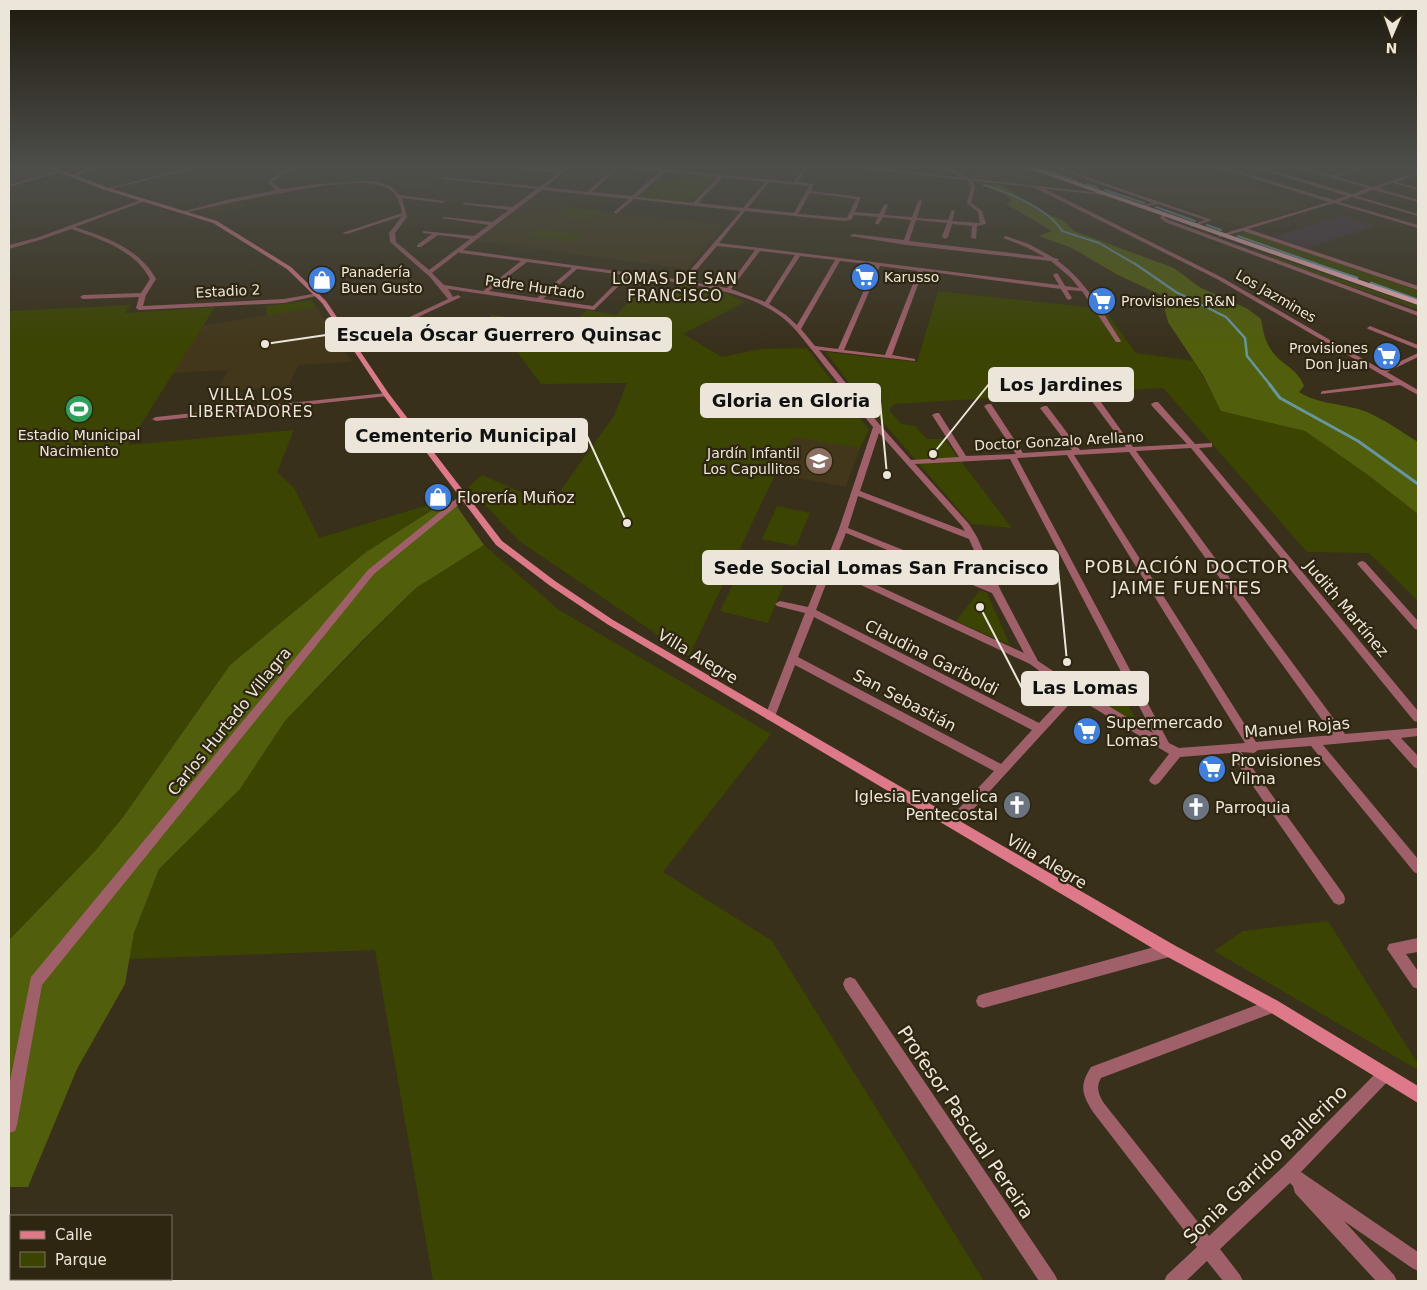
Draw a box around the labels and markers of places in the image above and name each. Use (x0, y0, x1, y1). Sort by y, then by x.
supermarket icon: Karusso (850, 262, 880, 292)
place label: Panadería Buen Gusto (341, 264, 422, 296)
shop icon: Panadería Buen Gusto (307, 265, 337, 295)
place label: Karusso (884, 269, 939, 285)
supermarket icon: Provisiones R&N (1087, 286, 1117, 316)
place label: Provisiones R&N (1121, 293, 1235, 309)
callout: Escuela Óscar Guerrero Quinsac (326, 318, 671, 351)
place label: Provisiones Don Juan (1289, 340, 1368, 372)
supermarket icon: Provisiones Don Juan (1372, 341, 1402, 371)
callout: Los Jardines (989, 368, 1133, 401)
callout: Gloria en Gloria (701, 384, 880, 417)
sports icon: Estadio Municipal Nacimiento (64, 394, 94, 424)
callout: Cementerio Municipal (346, 419, 587, 452)
place label: Estadio Municipal Nacimiento (18, 427, 140, 459)
place label: Jardín Infantil Los Capullitos (703, 445, 800, 477)
school or university icon: Jardín Infantil Los Capullitos (804, 446, 834, 476)
shop icon: Florería Muñoz (423, 482, 453, 512)
place label: Florería Muñoz (457, 488, 575, 507)
callout: Sede Social Lomas San Francisco (703, 551, 1058, 584)
callout: Las Lomas (1022, 672, 1148, 705)
place label: Supermercado Lomas (1106, 713, 1223, 750)
supermarket icon: Supermercado Lomas (1072, 716, 1102, 746)
place label: Provisiones Vilma (1231, 751, 1321, 788)
supermarket icon: Provisiones Vilma (1197, 754, 1227, 784)
place label: Iglesia Evangelica Pentecostal (854, 787, 998, 824)
church icon: Iglesia Evangelica Pentecostal (1002, 790, 1032, 820)
church icon: Parroquia (1181, 792, 1211, 822)
place label: Parroquia (1215, 798, 1291, 817)

